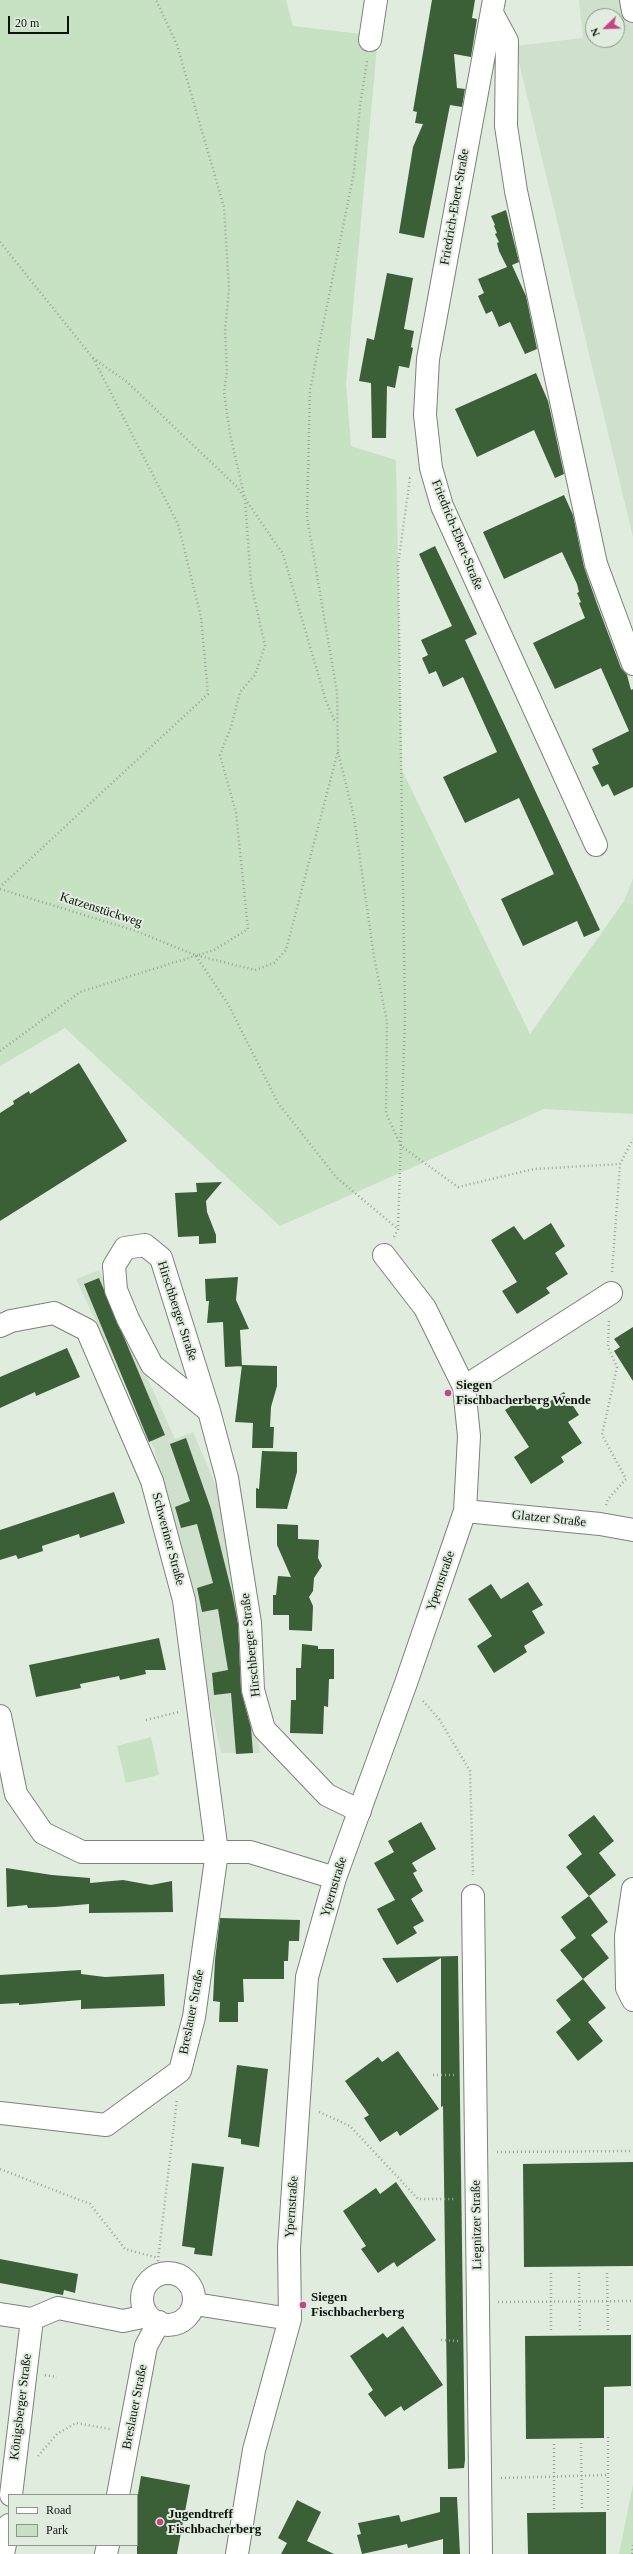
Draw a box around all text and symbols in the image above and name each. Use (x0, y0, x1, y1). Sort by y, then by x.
scale bar (10, 8, 71, 34)
north arrow (585, 8, 625, 48)
text: 20 m (15, 16, 39, 30)
text: N (588, 26, 602, 38)
street label: Friedrich-Ebert-Straße (437, 148, 473, 266)
street label: Friedrich-Ebert-Straße (428, 478, 486, 592)
street label: Katzenstückweg (58, 889, 144, 931)
street label: Hirschberger Straße (154, 1259, 200, 1363)
place label: Siegen Fischbacherberg Wende (456, 1378, 591, 1409)
marker: Siegen Fischbacherberg Wende (443, 1388, 453, 1398)
street label: Schweriner Straße (148, 1491, 188, 1587)
street label: Glatzer Straße (511, 1507, 587, 1531)
street label: Ypernstraße (423, 1549, 459, 1613)
street label: Hirschberger Straße (238, 1592, 264, 1698)
street label: Ypernstraße (317, 1855, 351, 1919)
street label: Breslauer Straße (176, 1968, 208, 2056)
street label: Ypernstraße (282, 2175, 302, 2239)
street label: Liegnitzer Straße (468, 2180, 486, 2270)
place label: Siegen Fischbacherberg (311, 2290, 404, 2321)
marker: Siegen Fischbacherberg (298, 2300, 308, 2310)
street label: Königsberger Straße (7, 2353, 35, 2461)
street label: Breslauer Straße (119, 2363, 151, 2451)
legend (8, 2494, 138, 2546)
text: Road (46, 2503, 71, 2517)
place label: Jugendtreff Fischbacherberg (168, 2507, 261, 2538)
marker: Jugendtreff Fischbacherberg (155, 2517, 165, 2527)
text: Park (46, 2523, 68, 2537)

